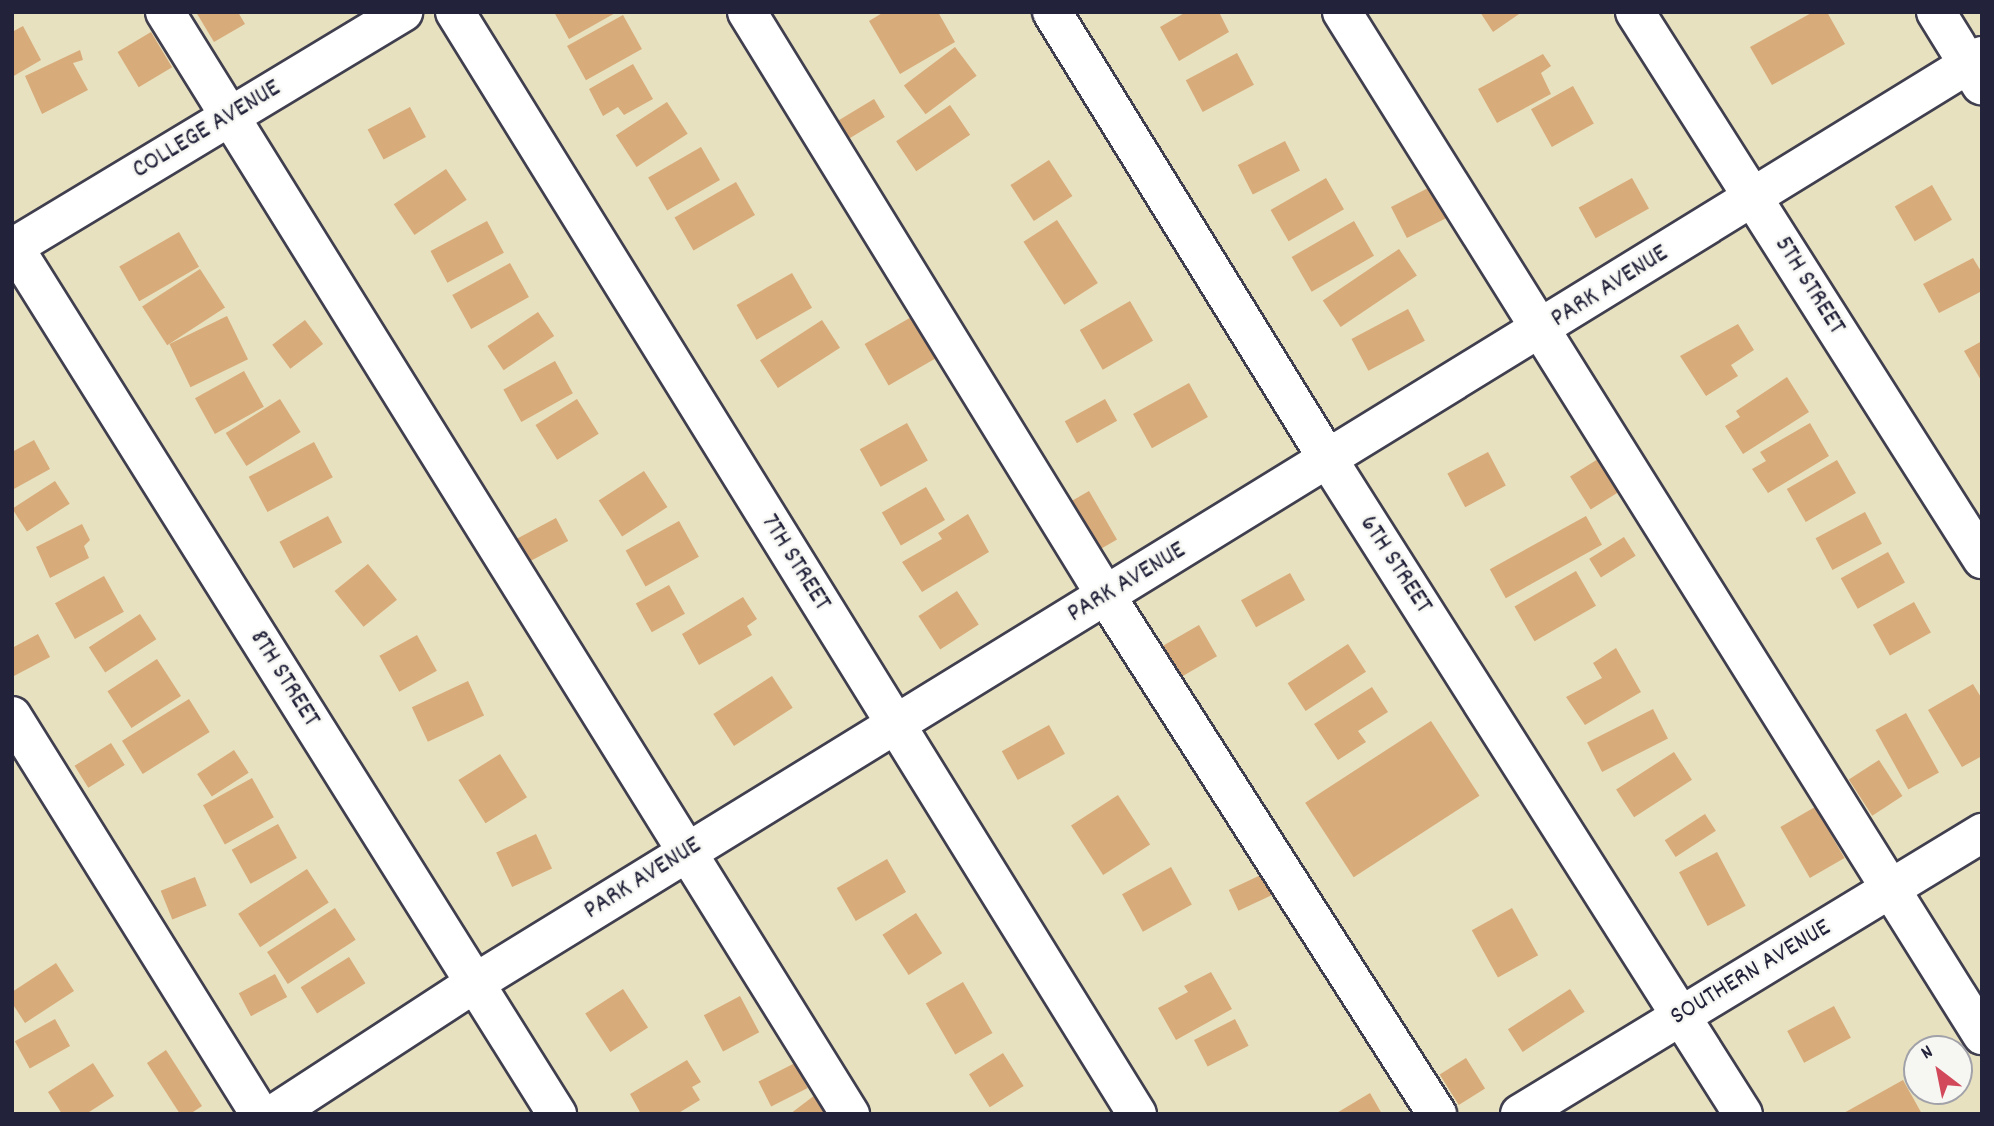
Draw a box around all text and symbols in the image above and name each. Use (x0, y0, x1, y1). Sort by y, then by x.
street label: COLLEGE AVENUE (127, 74, 287, 186)
street label: 5TH STREET (1767, 231, 1851, 341)
street label: PARK AVENUE (1546, 239, 1674, 335)
street label: 7TH STREET (753, 509, 837, 617)
street label: 6TH STREET (1352, 510, 1438, 620)
street label: PARK AVENUE (1062, 536, 1192, 630)
street label: 8TH STREET (242, 625, 326, 733)
street label: PARK AVENUE (579, 831, 707, 927)
street label: SOUTHERN AVENUE (1665, 913, 1837, 1033)
north arrow (1903, 1035, 1973, 1105)
text: N (1917, 1040, 1939, 1067)

